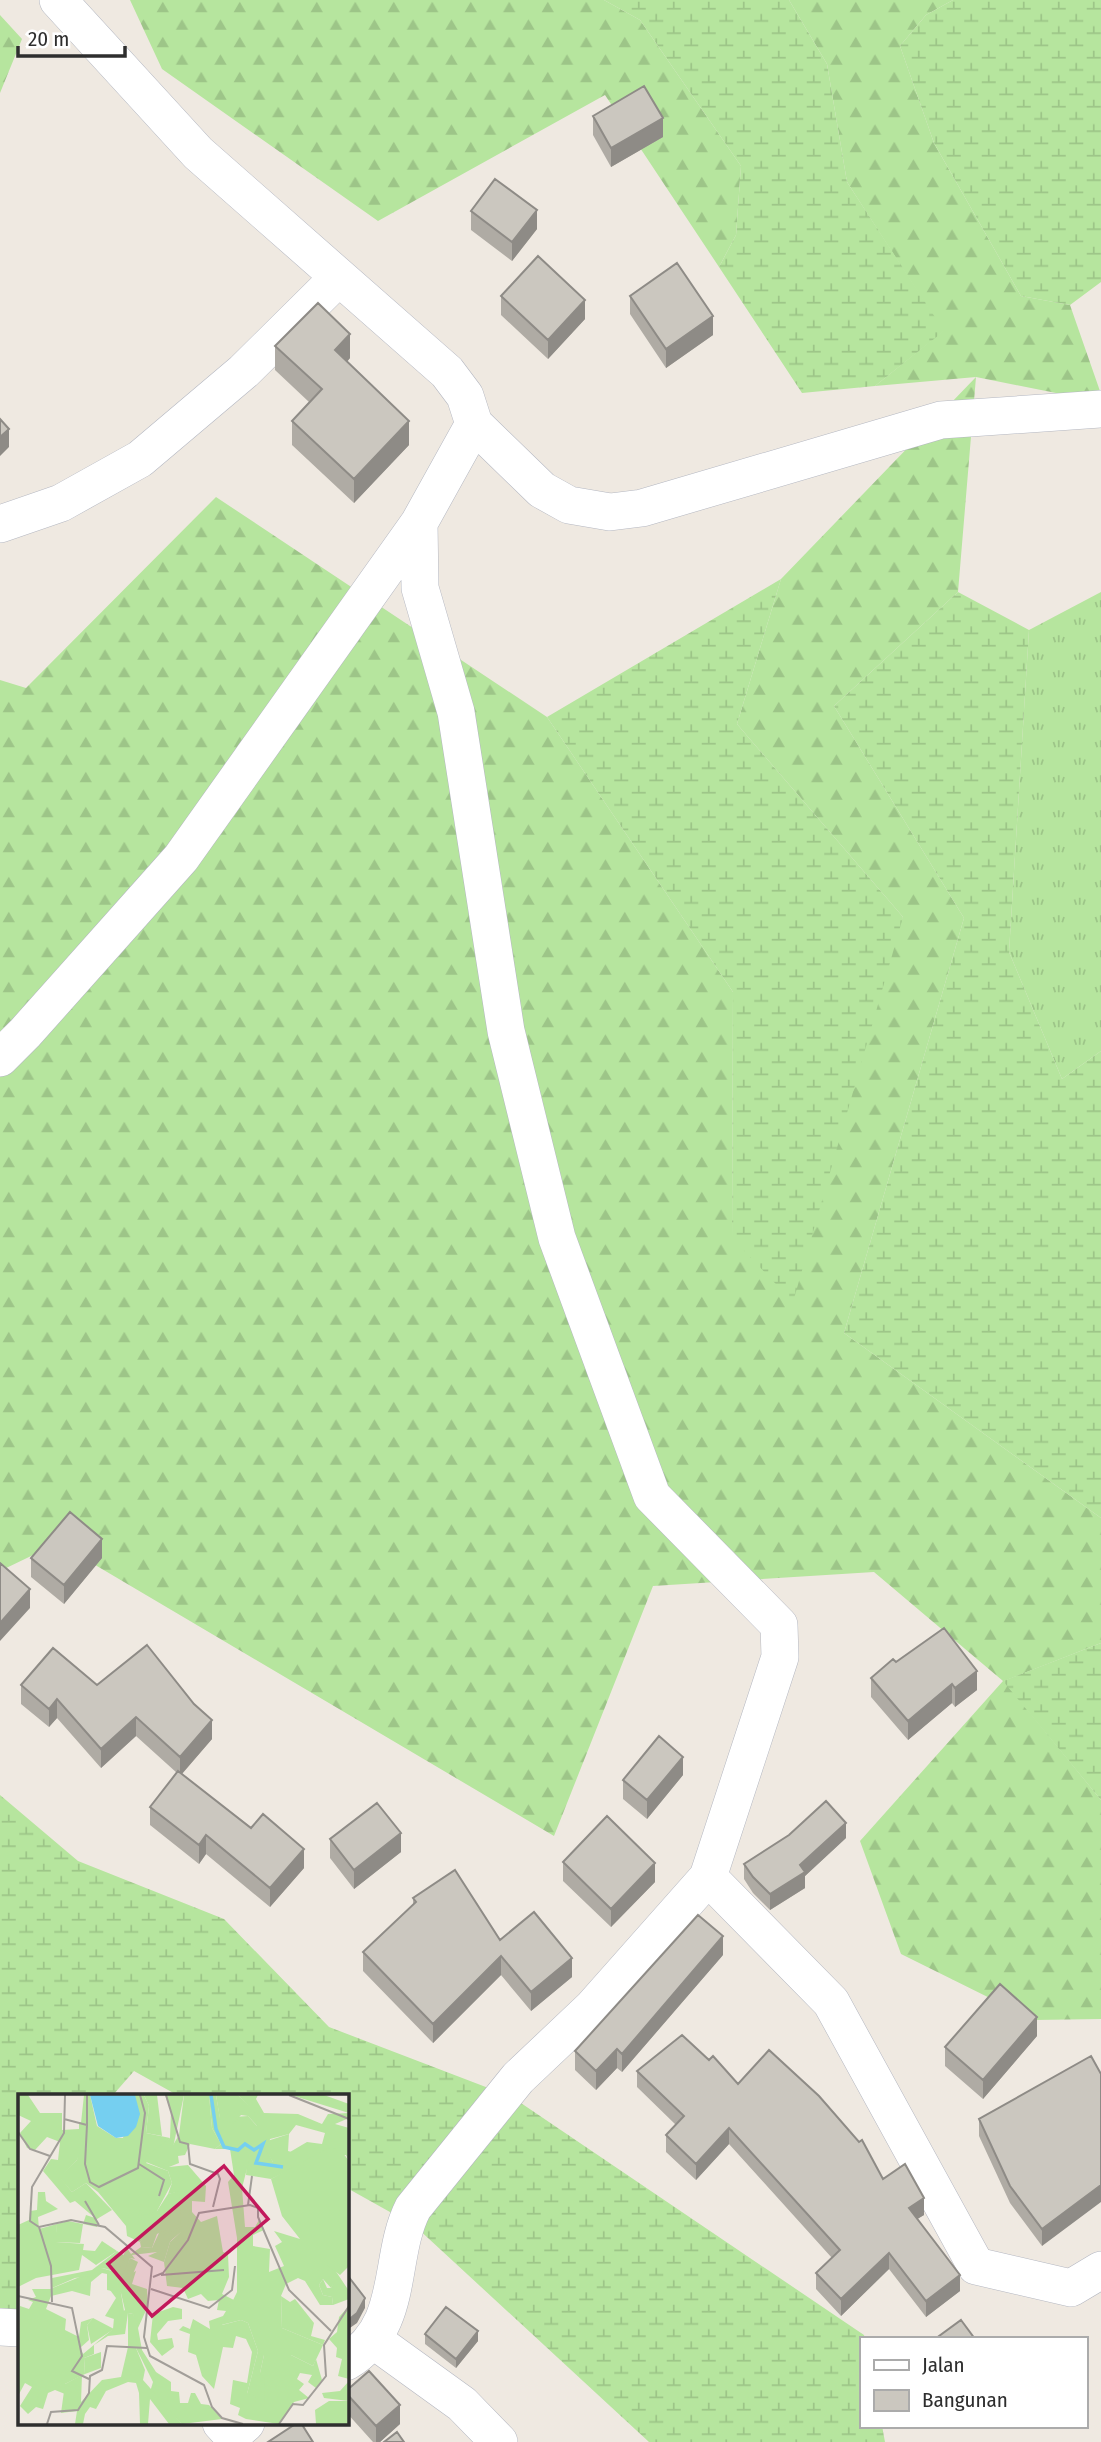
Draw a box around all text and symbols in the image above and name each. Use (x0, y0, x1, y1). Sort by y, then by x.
scale bar (18, 14, 124, 58)
text: 20 m (28, 26, 69, 52)
inset map (18, 2094, 348, 2424)
legend (860, 2337, 1087, 2428)
text: Jalan (922, 2352, 965, 2378)
text: Bangunan (922, 2387, 1008, 2413)

